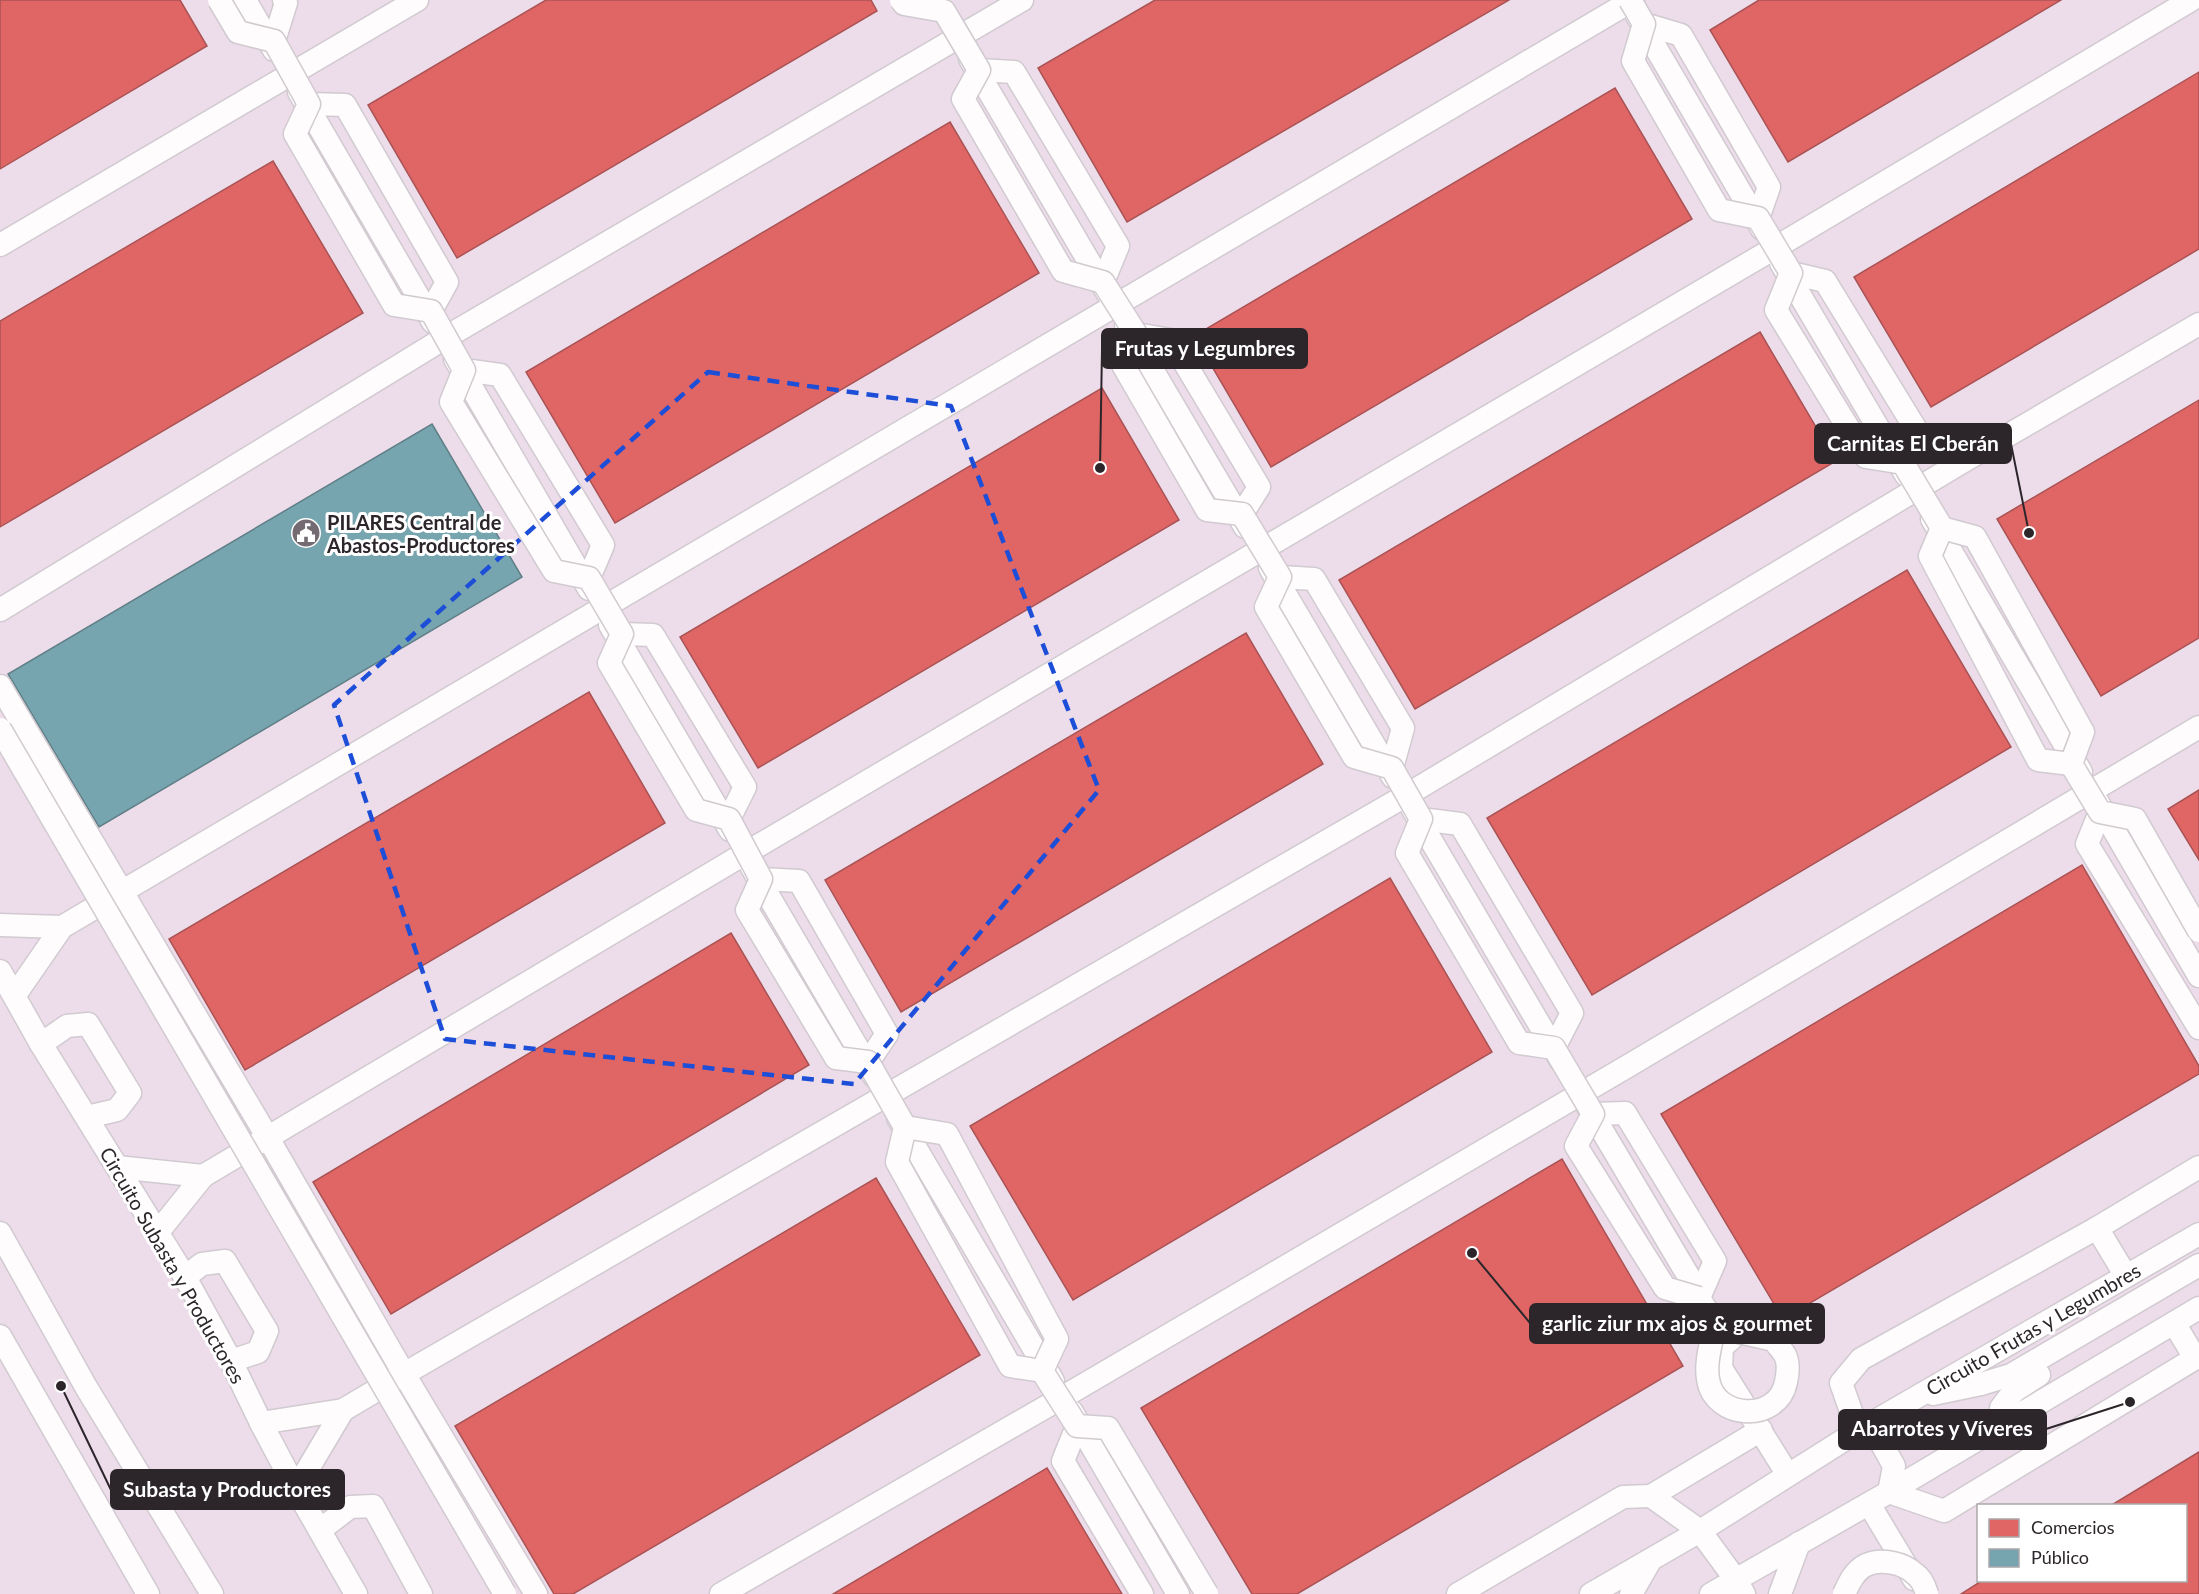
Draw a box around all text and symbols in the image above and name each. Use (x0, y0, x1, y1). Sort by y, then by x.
callout: Frutas y Legumbres (1102, 329, 1307, 368)
text: Frutas y Legumbres (1115, 335, 1295, 360)
callout: Carnitas El Cberán (1815, 424, 2011, 463)
text: Carnitas El Cberán (1827, 430, 1999, 455)
place label: PILARES Central de Abastos-Productores (326, 510, 515, 557)
public building icon: PILARES Central de Abastos-Productores (290, 517, 322, 549)
street label: Circuito Subasta y Productores (95, 1143, 251, 1387)
street label: Circuito Frutas y Legumbres (1921, 1258, 2145, 1400)
callout: garlic ziur mx ajos & gourmet (1530, 1304, 1824, 1343)
text: garlic ziur mx ajos & gourmet (1542, 1310, 1812, 1335)
callout: Abarrotes y Víveres (1839, 1410, 2046, 1449)
text: Abarrotes y Víveres (1850, 1415, 2033, 1440)
callout: Subasta y Productores (111, 1470, 344, 1509)
text: Subasta y Productores (123, 1476, 331, 1501)
legend (1977, 1504, 2187, 1582)
text: Comercios (2031, 1516, 2115, 1538)
text: Público (2031, 1546, 2089, 1568)

